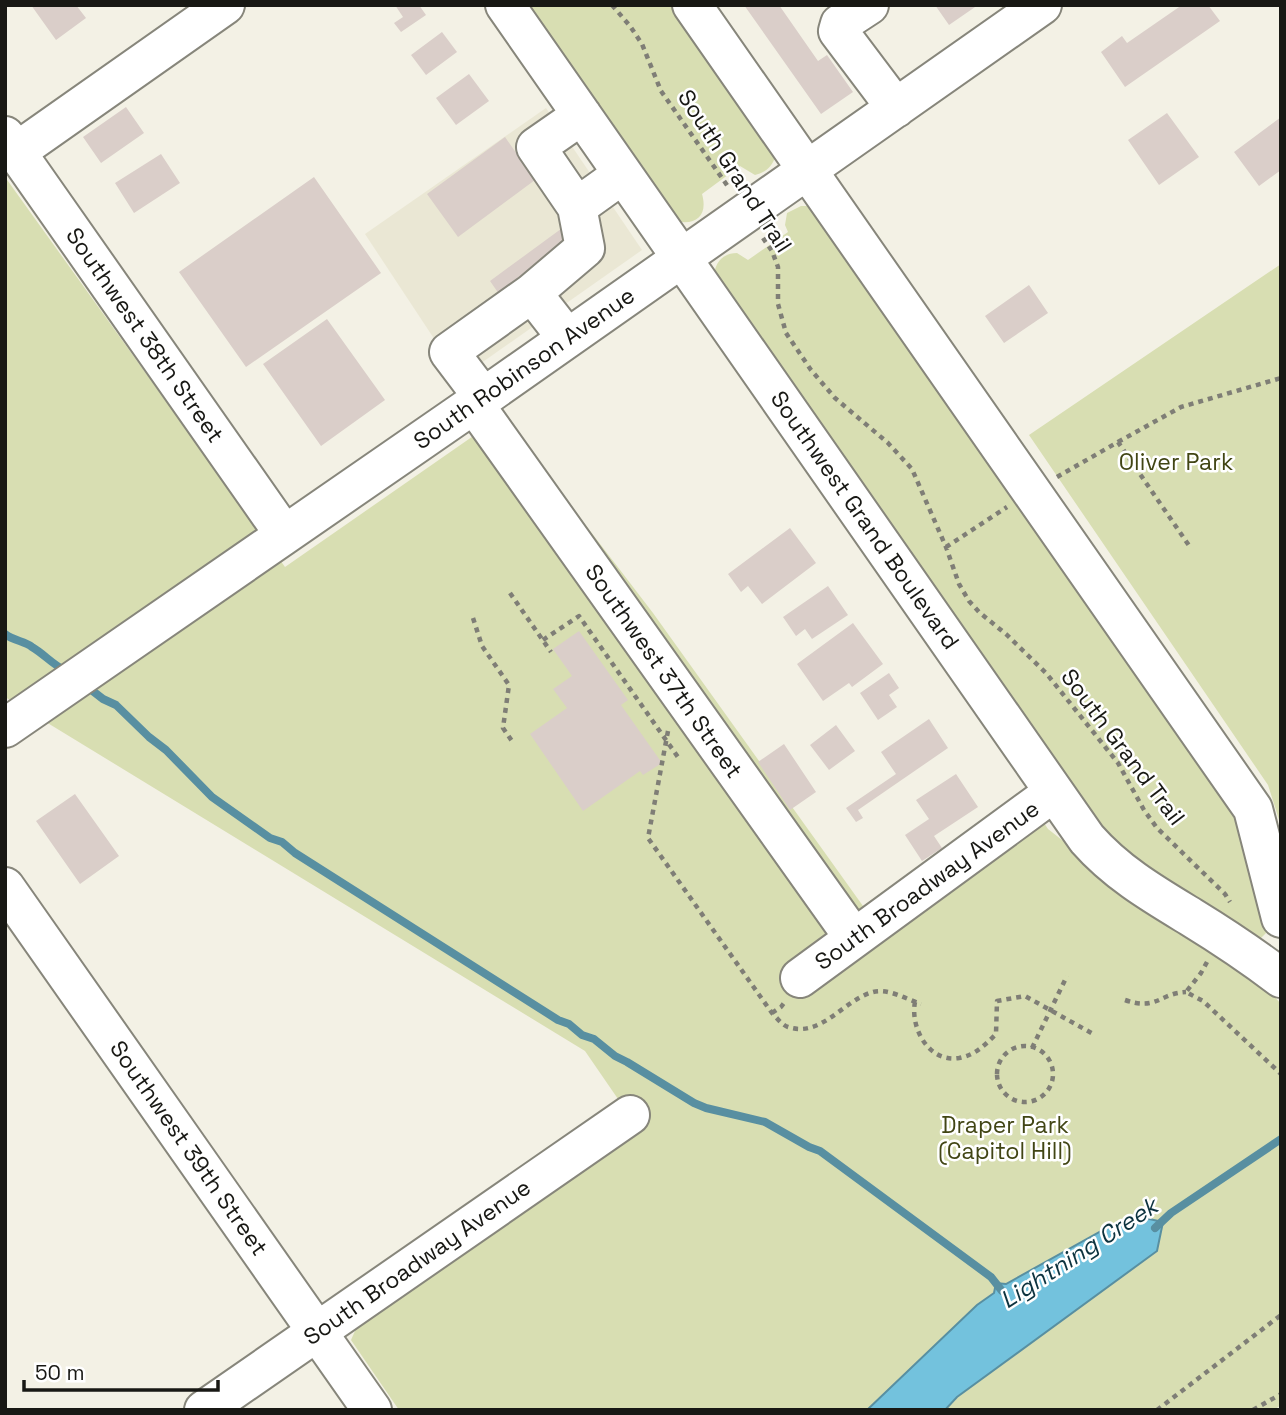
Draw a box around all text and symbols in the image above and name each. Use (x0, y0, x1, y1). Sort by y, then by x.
street label: South Grand Trail (671, 84, 799, 258)
street label: Southwest 38th Street (59, 221, 231, 449)
street label: South Robinson Avenue (407, 280, 641, 456)
street label: Southwest Grand Boulevard (764, 385, 966, 655)
park label: Oliver Park (1119, 447, 1233, 477)
street label: Southwest 37th Street (579, 558, 749, 784)
street label: South Grand Trail (1054, 663, 1192, 831)
street label: South Broadway Avenue (809, 793, 1045, 977)
street label: Southwest 39th Street (103, 1035, 275, 1261)
park label: Draper Park (Capitol Hill) (938, 1110, 1072, 1166)
street label: South Broadway Avenue (298, 1172, 536, 1352)
water label: Lightning Creek (994, 1188, 1166, 1315)
scale bar (24, 1348, 219, 1392)
text: 50 m (35, 1359, 85, 1386)

